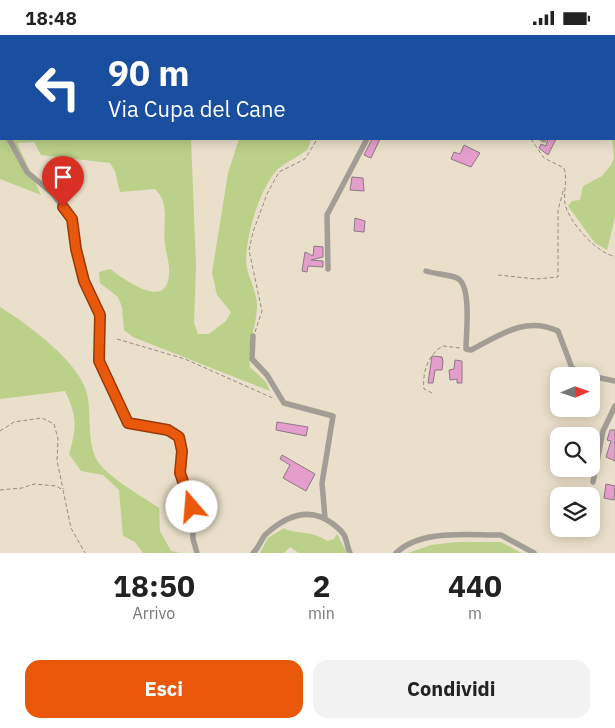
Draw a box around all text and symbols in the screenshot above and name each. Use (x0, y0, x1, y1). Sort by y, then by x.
text: 18:48 (25, 6, 77, 30)
text: 90 m (108, 50, 190, 96)
icon: left (25, 55, 90, 120)
text: Via Cupa del Cane (108, 94, 286, 123)
pin (42, 156, 84, 207)
icon: arrive (49, 163, 77, 191)
north arrow (550, 367, 600, 417)
map controls (550, 367, 600, 537)
button: search (550, 427, 600, 477)
position arrow (165, 480, 217, 532)
button: layers (550, 487, 600, 537)
text: 18:50 (113, 566, 195, 605)
text: 2 (312, 566, 330, 605)
text: 440 (448, 566, 502, 605)
text: Arrivo (133, 603, 175, 623)
text: min (308, 603, 335, 623)
text: m (468, 603, 482, 623)
button: Esci (25, 660, 303, 718)
button: Condividi (313, 660, 590, 718)

